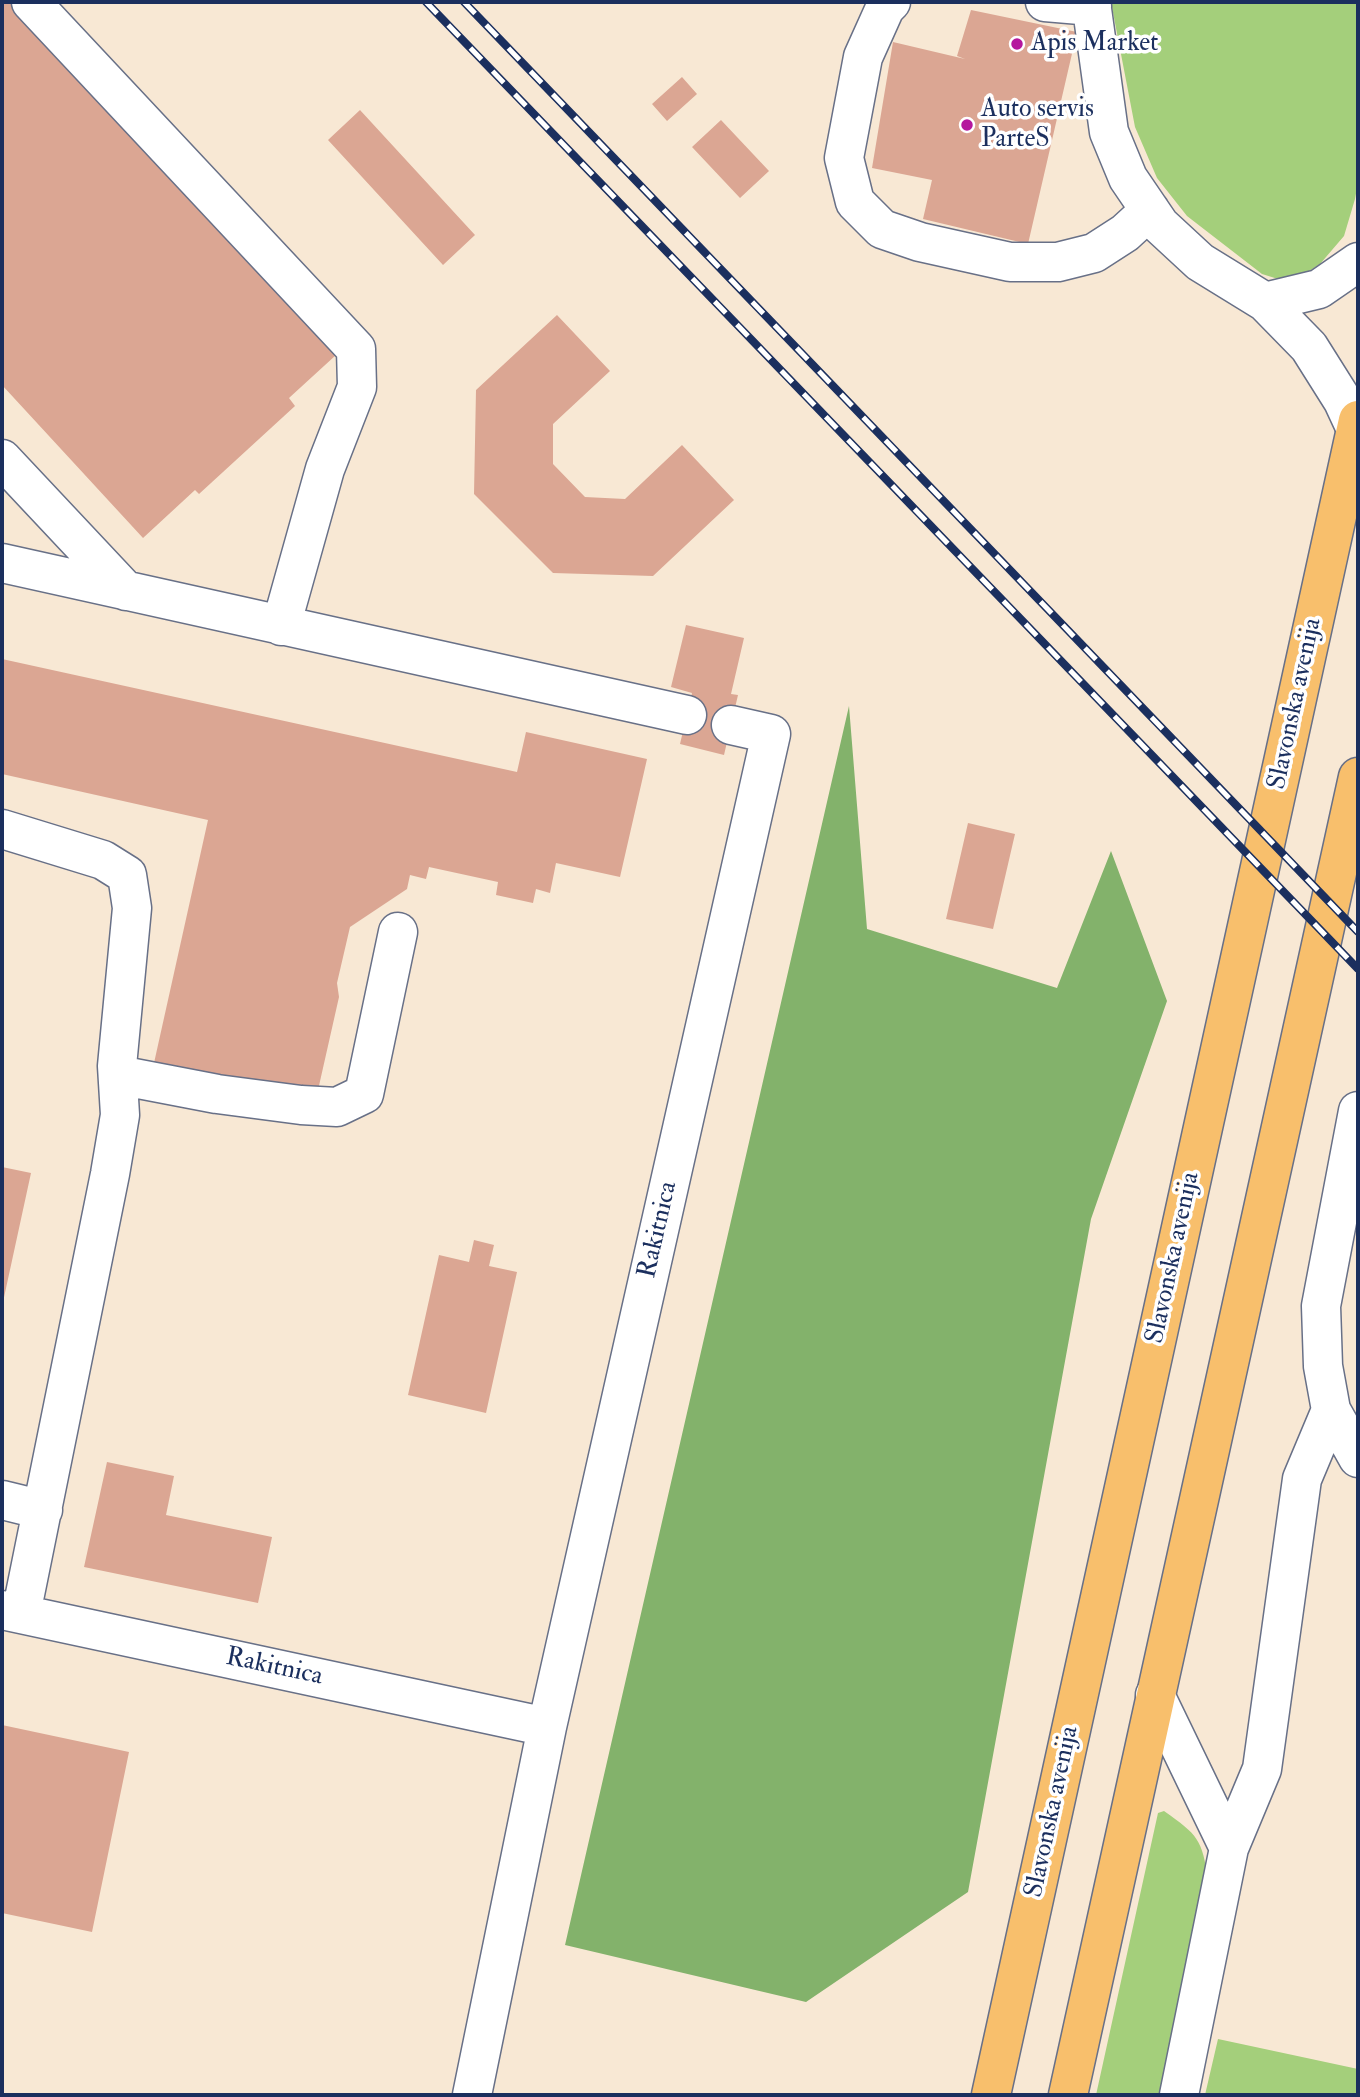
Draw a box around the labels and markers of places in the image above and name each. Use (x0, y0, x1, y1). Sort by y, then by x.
place label: Apis Market (1031, 28, 1158, 60)
marker: Apis Market (1009, 36, 1025, 52)
place label: Auto servis ParteS (981, 94, 1094, 156)
marker: Auto servis ParteS (959, 117, 975, 133)

